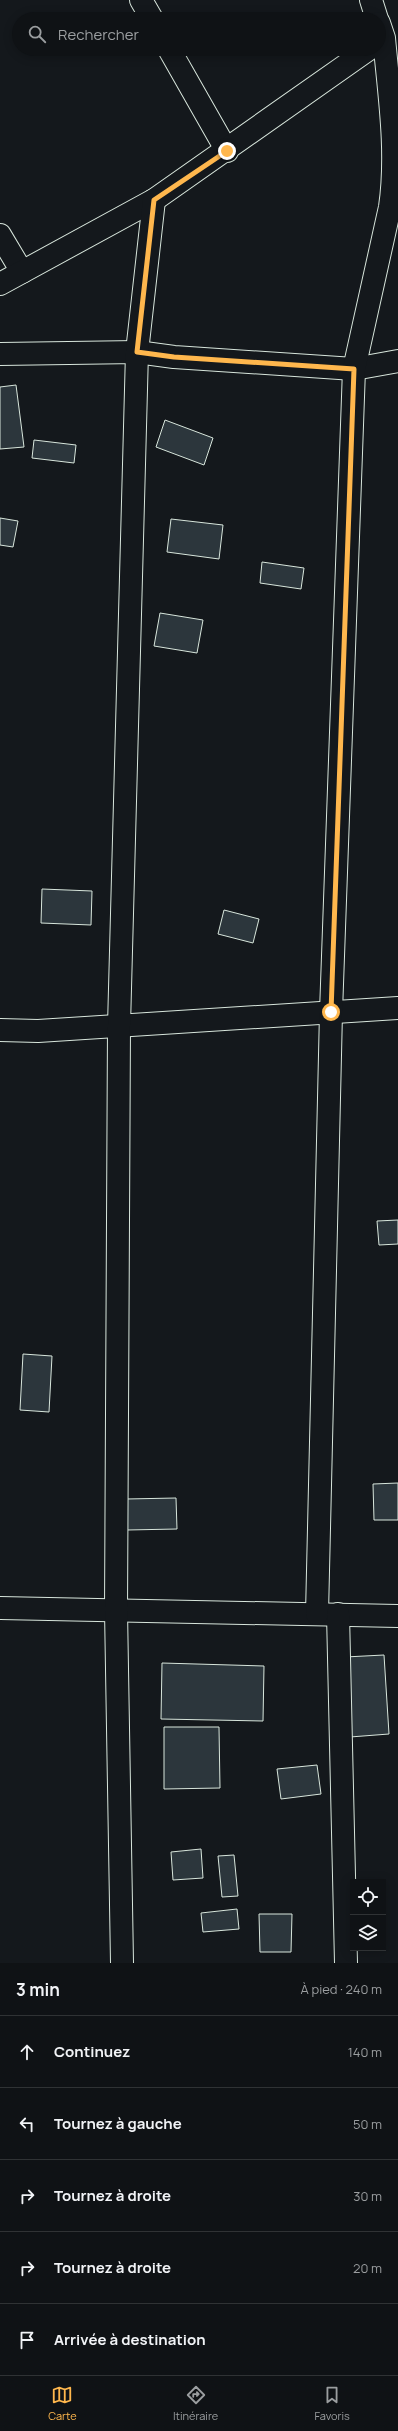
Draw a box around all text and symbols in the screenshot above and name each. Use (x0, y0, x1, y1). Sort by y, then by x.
search box (12, 12, 386, 56)
icon: search (26, 23, 48, 45)
text: Rechercher (58, 24, 139, 45)
route end (218, 142, 236, 160)
route start (322, 1003, 340, 1021)
map controls (350, 1879, 386, 1951)
button: locate (350, 1879, 386, 1915)
button: layers (350, 1915, 386, 1951)
text: 3 min (16, 1978, 60, 2001)
text: À pied · 240 m (301, 1980, 382, 1998)
icon: ahead (16, 2041, 38, 2063)
text: Continuez (54, 2041, 130, 2062)
text: 140 m (348, 2043, 382, 2061)
icon: left (16, 2113, 38, 2135)
text: Tournez à gauche (54, 2113, 182, 2134)
text: 50 m (353, 2115, 382, 2133)
icon: right (16, 2185, 38, 2207)
text: Tournez à droite (54, 2185, 171, 2206)
text: 30 m (353, 2187, 382, 2205)
icon: right (16, 2257, 38, 2279)
text: Tournez à droite (54, 2257, 171, 2278)
text: 20 m (353, 2259, 382, 2277)
icon: arrive (16, 2329, 38, 2351)
text: Arrivée à destination (54, 2329, 206, 2350)
tab: Carte (48, 2384, 77, 2423)
tab: Itinéraire (173, 2384, 218, 2423)
tab: Favoris (314, 2384, 350, 2423)

